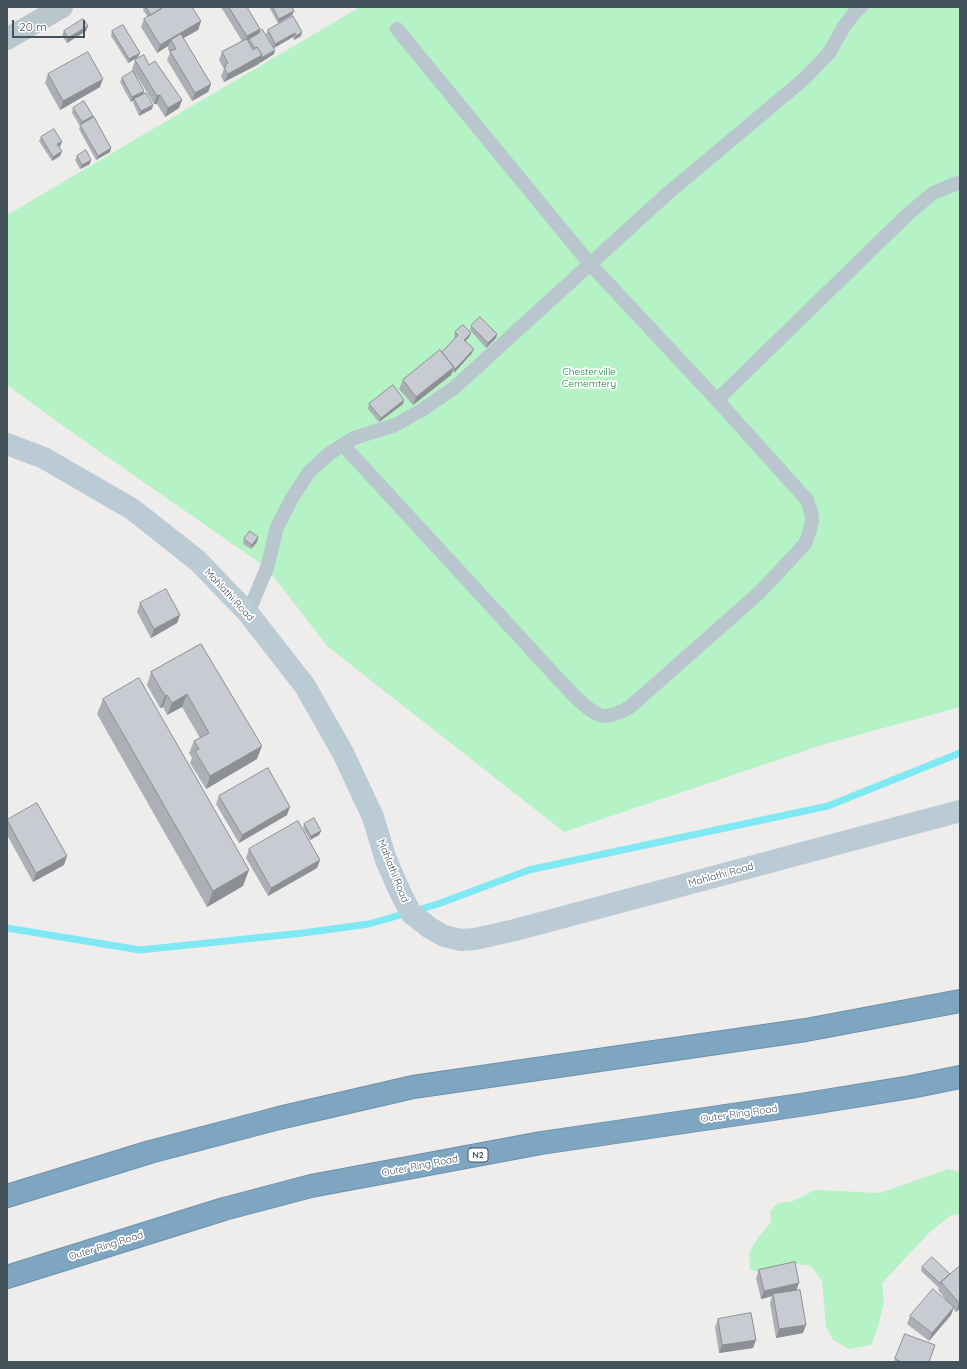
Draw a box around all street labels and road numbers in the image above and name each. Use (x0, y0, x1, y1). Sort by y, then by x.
street label: Mahlathi Road (202, 566, 256, 624)
street label: Mahlathi Road (375, 838, 411, 904)
street label: Mahlathi Road (687, 861, 755, 889)
street label: Outer Ring Road (700, 1103, 778, 1125)
road number: N2 (468, 1148, 488, 1162)
street label: Outer Ring Road (381, 1153, 459, 1179)
street label: Outer Ring Road (67, 1229, 145, 1263)

